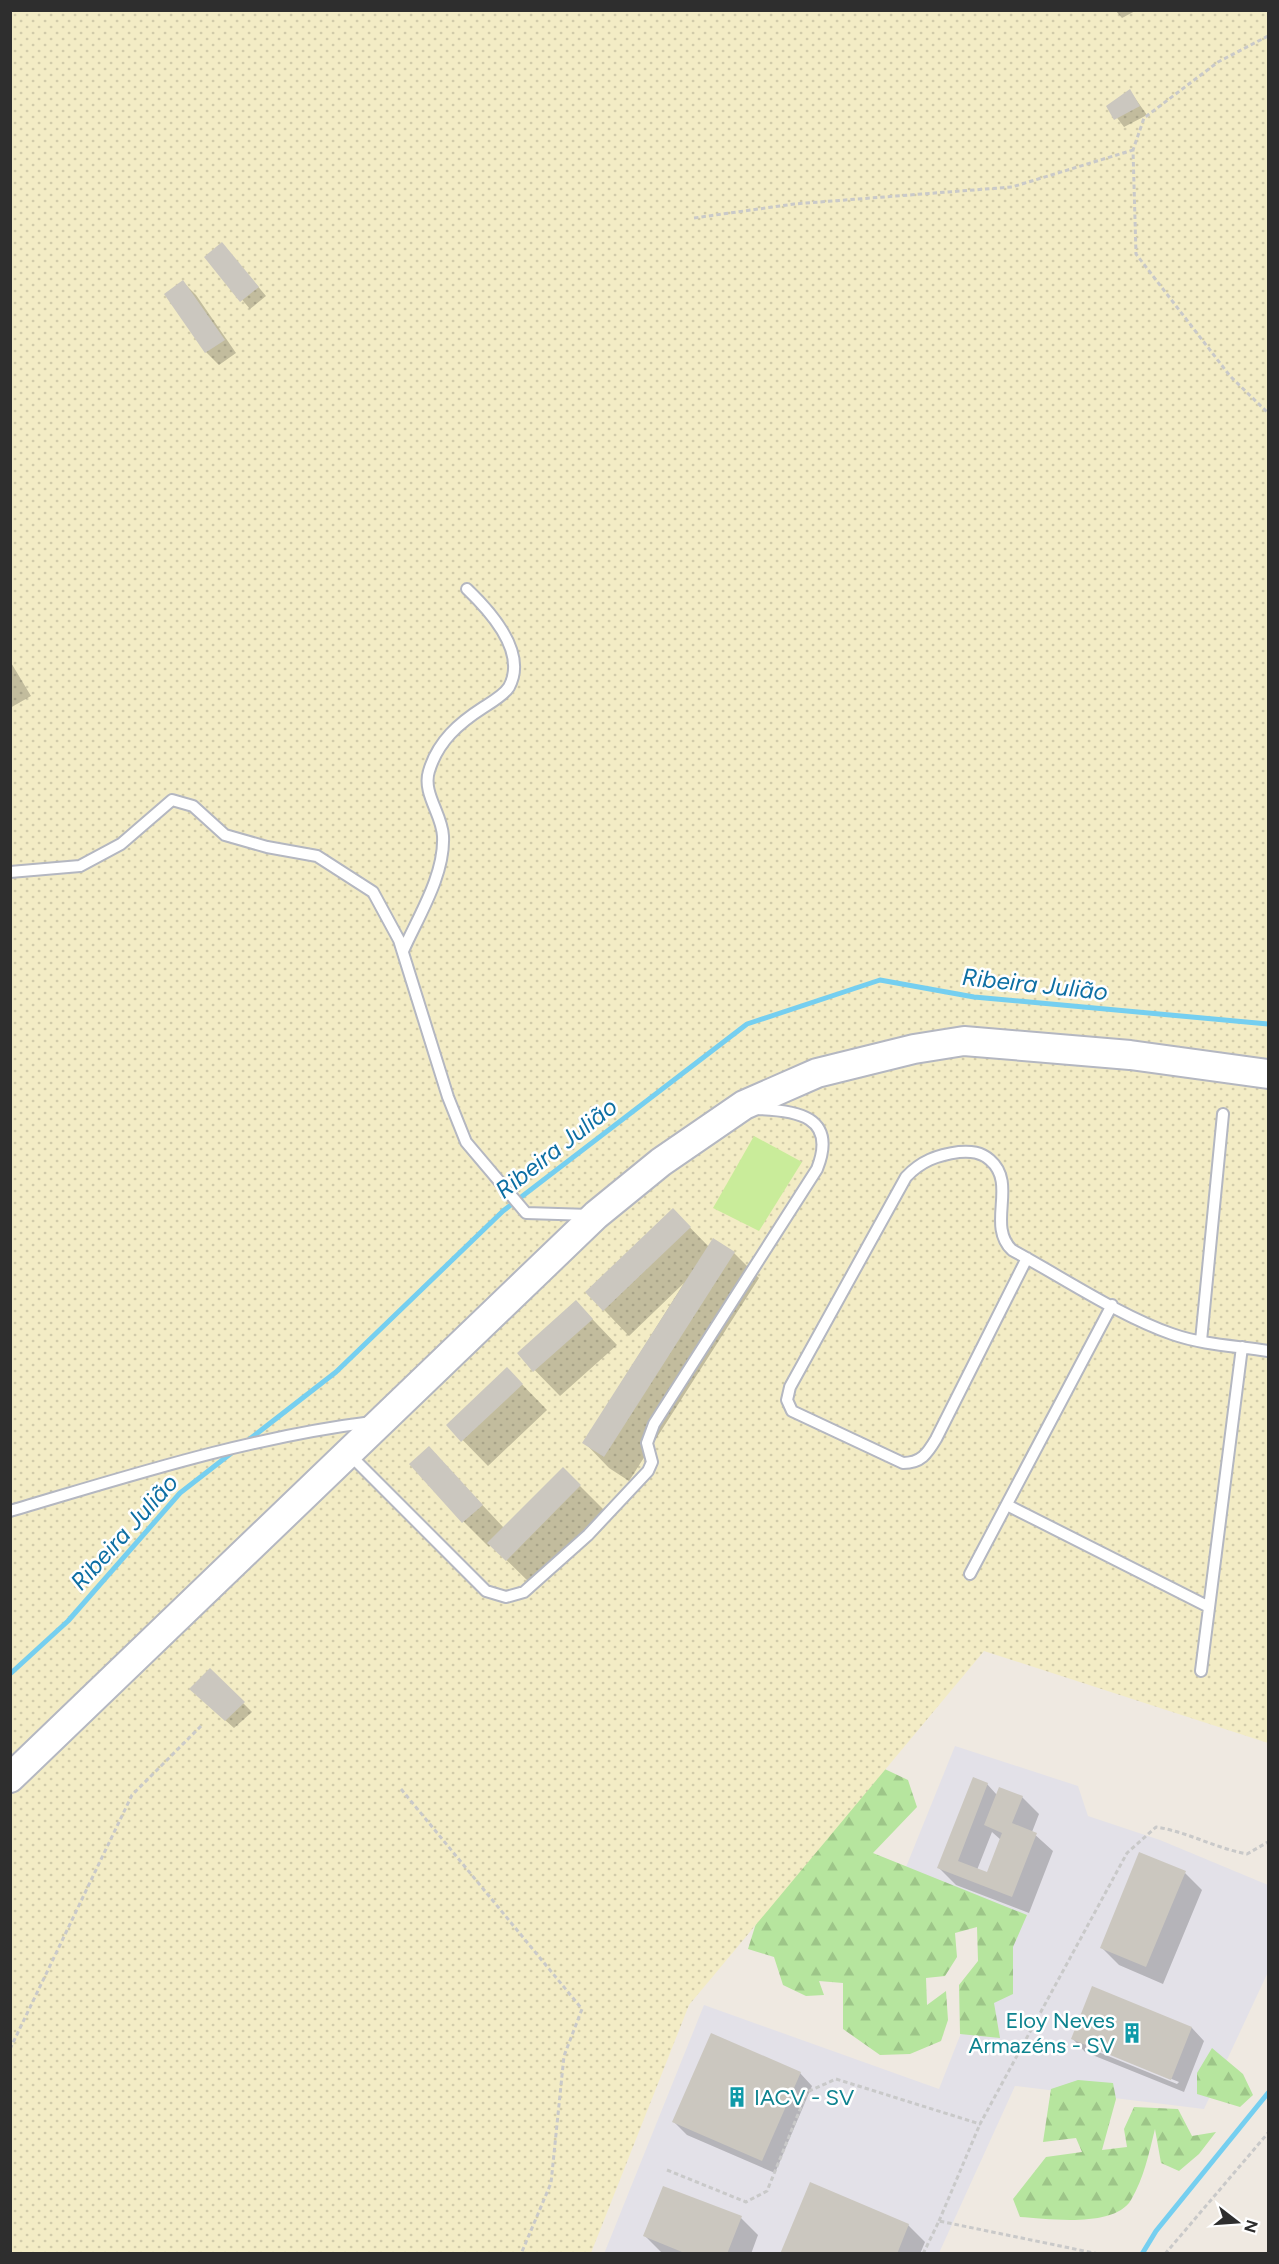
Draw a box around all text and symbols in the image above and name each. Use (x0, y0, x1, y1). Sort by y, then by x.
water label: Ribeira Julião (961, 962, 1109, 1006)
water label: Ribeira Julião (489, 1091, 623, 1204)
water label: Ribeira Julião (64, 1468, 184, 1596)
place label: Eloy Neves Armazéns - SV (969, 2007, 1116, 2059)
building icon: Eloy Neves Armazéns - SV (1120, 2021, 1144, 2045)
place label: IACV - SV (754, 2084, 855, 2111)
building icon: IACV - SV (725, 2085, 749, 2109)
north arrow (1207, 2192, 1267, 2252)
text: N (1240, 2218, 1262, 2235)

